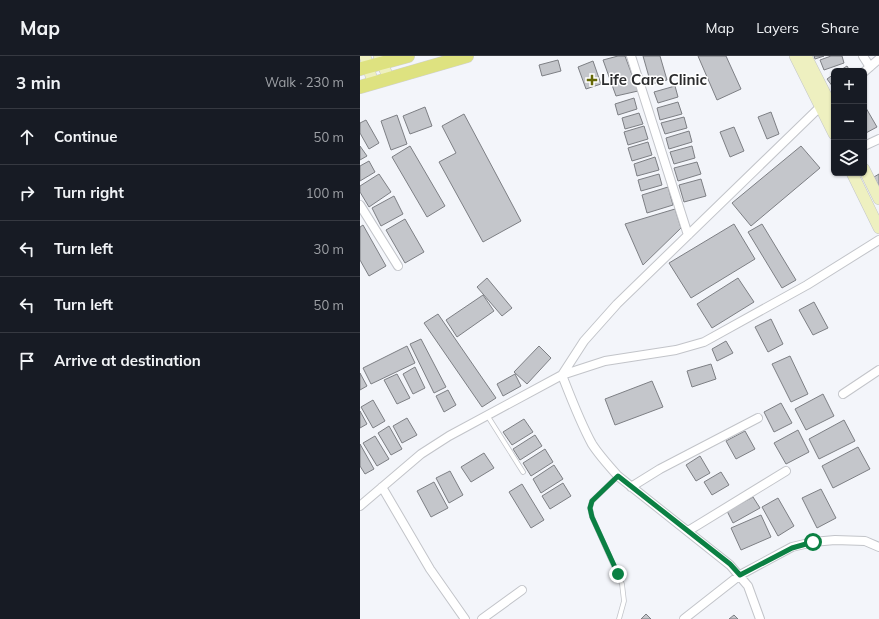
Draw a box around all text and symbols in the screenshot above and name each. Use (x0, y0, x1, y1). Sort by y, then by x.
text: Map (20, 16, 60, 40)
text: Map (705, 19, 734, 37)
text: Layers (756, 19, 799, 37)
text: Share (821, 19, 859, 37)
map controls (831, 68, 867, 176)
button: + (831, 68, 867, 104)
place label: Life Care Clinic (601, 70, 707, 89)
text: 3 min (16, 72, 61, 93)
text: Walk · 230 m (265, 74, 344, 90)
marker: Life Care Clinic (586, 74, 598, 86)
button: − (831, 104, 867, 140)
icon: ahead (16, 126, 38, 148)
text: Continue (54, 127, 117, 146)
text: 50 m (314, 129, 344, 145)
button: layers (831, 140, 867, 176)
icon: right (16, 182, 38, 204)
text: Turn right (54, 183, 124, 202)
text: 100 m (306, 185, 344, 201)
icon: left (16, 238, 38, 260)
text: Turn left (54, 239, 113, 258)
text: 30 m (314, 241, 344, 257)
icon: left (16, 294, 38, 316)
text: Turn left (54, 295, 113, 314)
text: 50 m (314, 297, 344, 313)
icon: arrive (16, 350, 38, 372)
text: Arrive at destination (54, 351, 201, 370)
route start (804, 533, 822, 551)
route end (609, 565, 627, 583)

